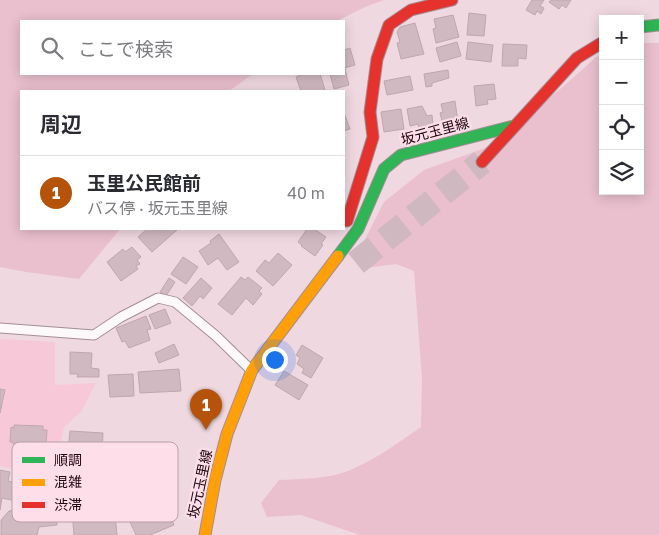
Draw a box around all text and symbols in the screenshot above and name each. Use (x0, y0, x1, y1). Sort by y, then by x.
map controls (599, 15, 644, 195)
button: + (599, 15, 644, 60)
search box (20, 20, 345, 75)
icon: search (38, 34, 66, 62)
text: ここで検索 (78, 37, 173, 60)
button: − (599, 60, 644, 105)
button: locate (599, 105, 644, 150)
text: 周辺 (40, 111, 82, 137)
street label: 坂元玉里線 (399, 113, 471, 148)
button: layers (599, 150, 644, 195)
text: 玉里公民館前 (87, 171, 201, 194)
text: 1 (52, 183, 60, 203)
text: 40 m (287, 183, 325, 203)
text: バス停 · 坂元玉里線 (87, 198, 228, 218)
your location (262, 347, 288, 373)
pin: 1 (190, 389, 222, 430)
legend (12, 442, 178, 522)
street label: 坂元玉里線 (184, 448, 215, 520)
text: 順調 (54, 451, 82, 468)
text: 混雑 (54, 473, 82, 490)
text: 渋滞 (54, 496, 82, 513)

